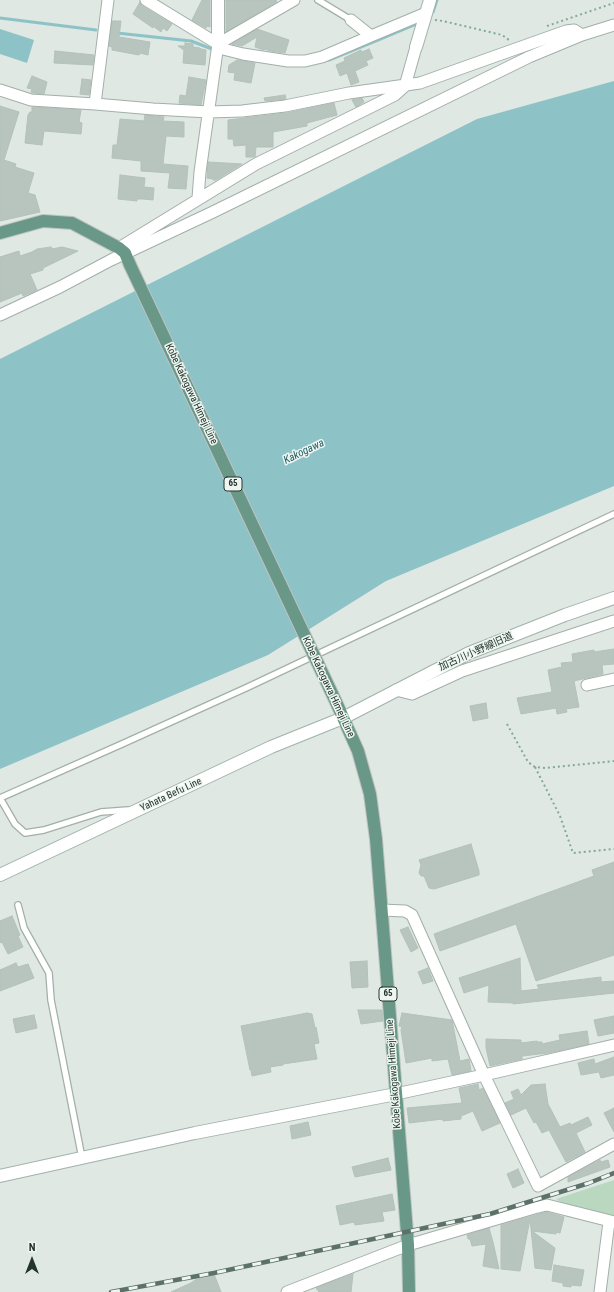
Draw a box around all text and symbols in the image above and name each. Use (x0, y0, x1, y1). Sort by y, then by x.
street label: Kobe Kakogawa Himeji Line (162, 342, 220, 446)
water label: Kakogawa (282, 437, 326, 467)
road number: 65 (224, 477, 242, 491)
street label: 加古川小野線旧道 (437, 630, 515, 674)
street label: Kobe Kakogawa Himeji Line (299, 635, 357, 739)
street label: Yahata Befu Line (138, 776, 204, 814)
road number: 65 (379, 987, 397, 1001)
street label: Kobe Kakogawa Himeji Line (384, 1019, 404, 1129)
north arrow (12, 1240, 52, 1280)
text: N (29, 1241, 35, 1254)

